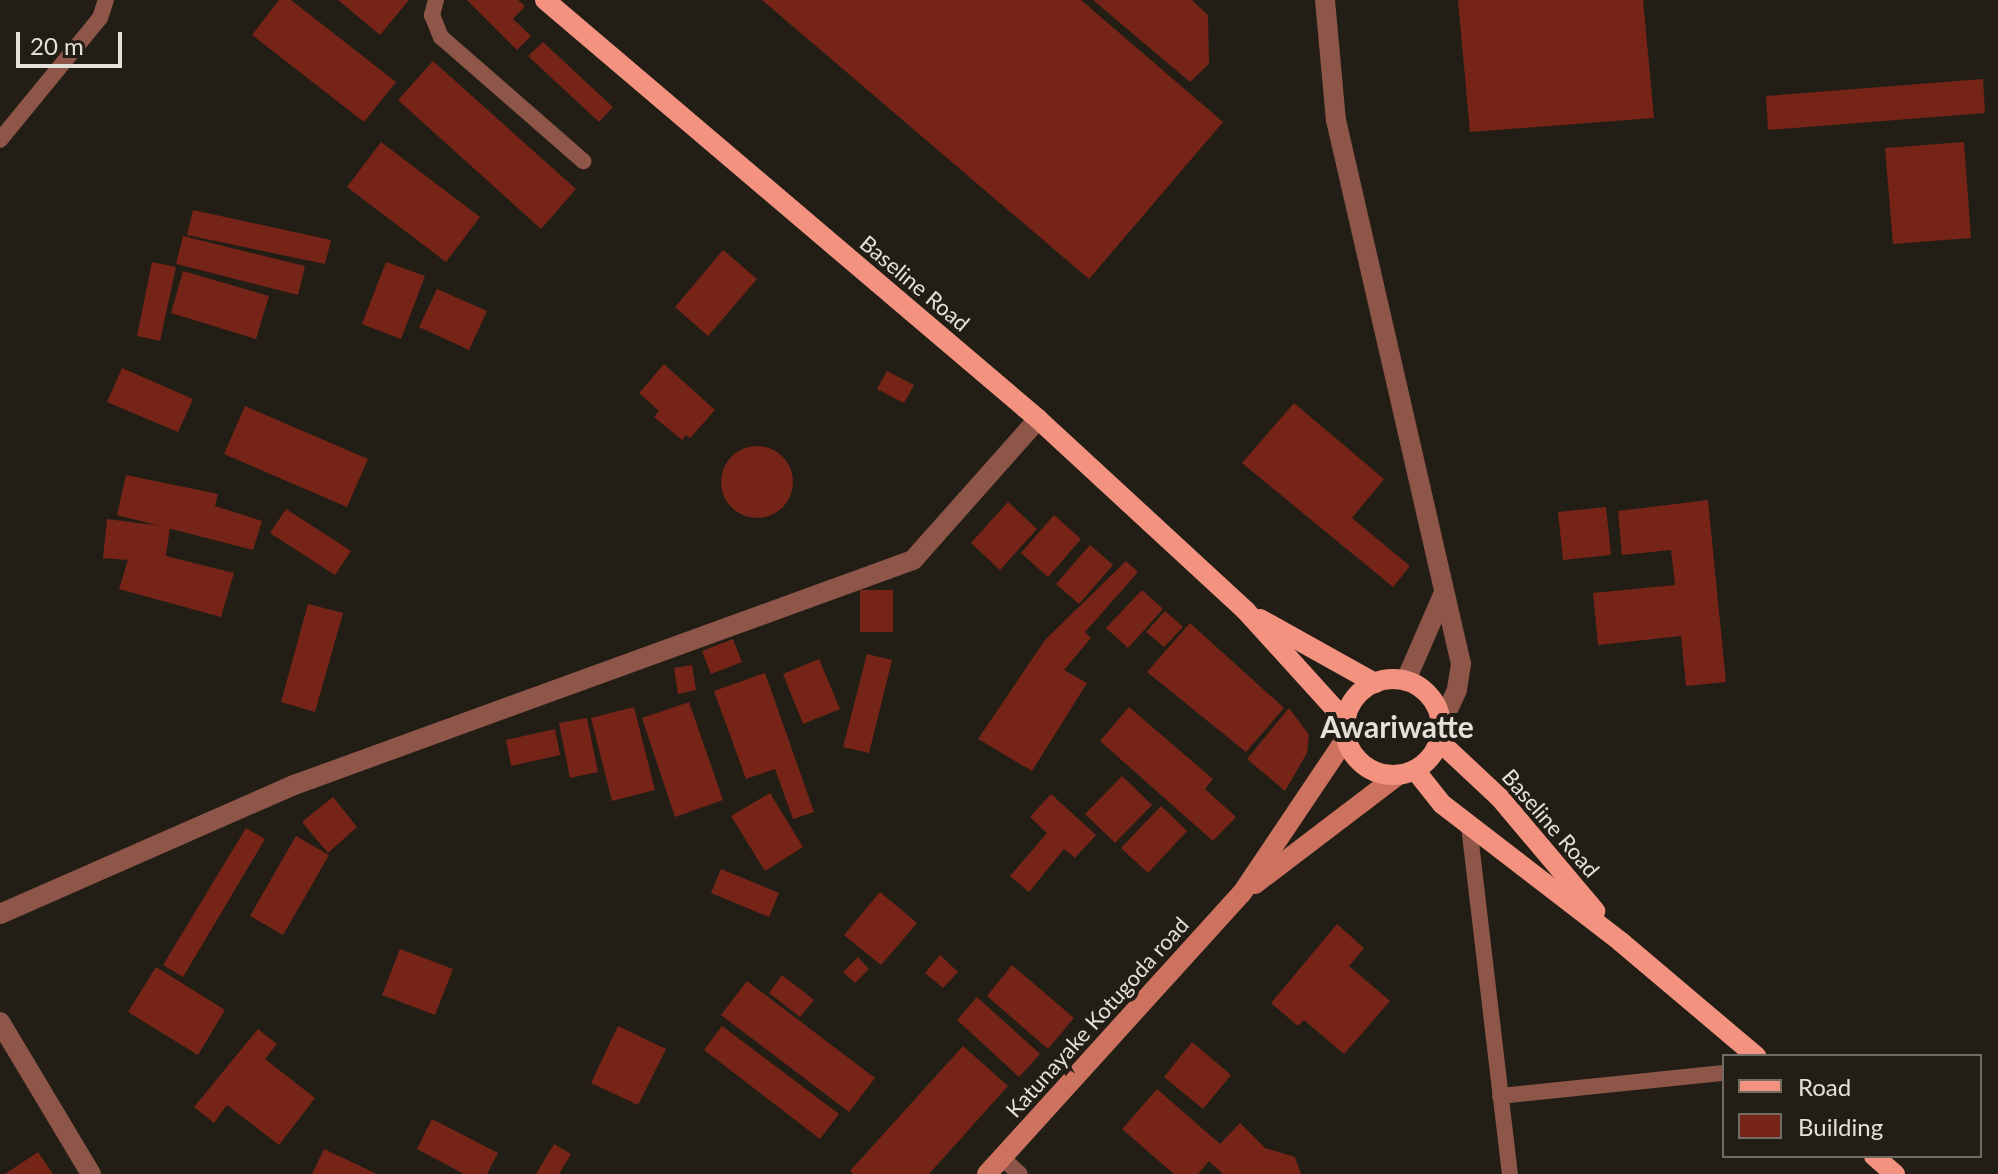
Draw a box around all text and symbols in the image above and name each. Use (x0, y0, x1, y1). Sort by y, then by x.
scale bar (20, 16, 126, 66)
text: 20 m (30, 31, 84, 60)
street label: Baseline Road (855, 230, 975, 336)
district label: Awariwatte (1320, 708, 1474, 744)
street label: Baseline Road (1497, 763, 1605, 883)
street label: Katunayake Kotugoda road (1000, 911, 1194, 1123)
legend (1722, 1054, 1982, 1158)
text: Road (1798, 1072, 1851, 1101)
text: Building (1798, 1112, 1883, 1141)

